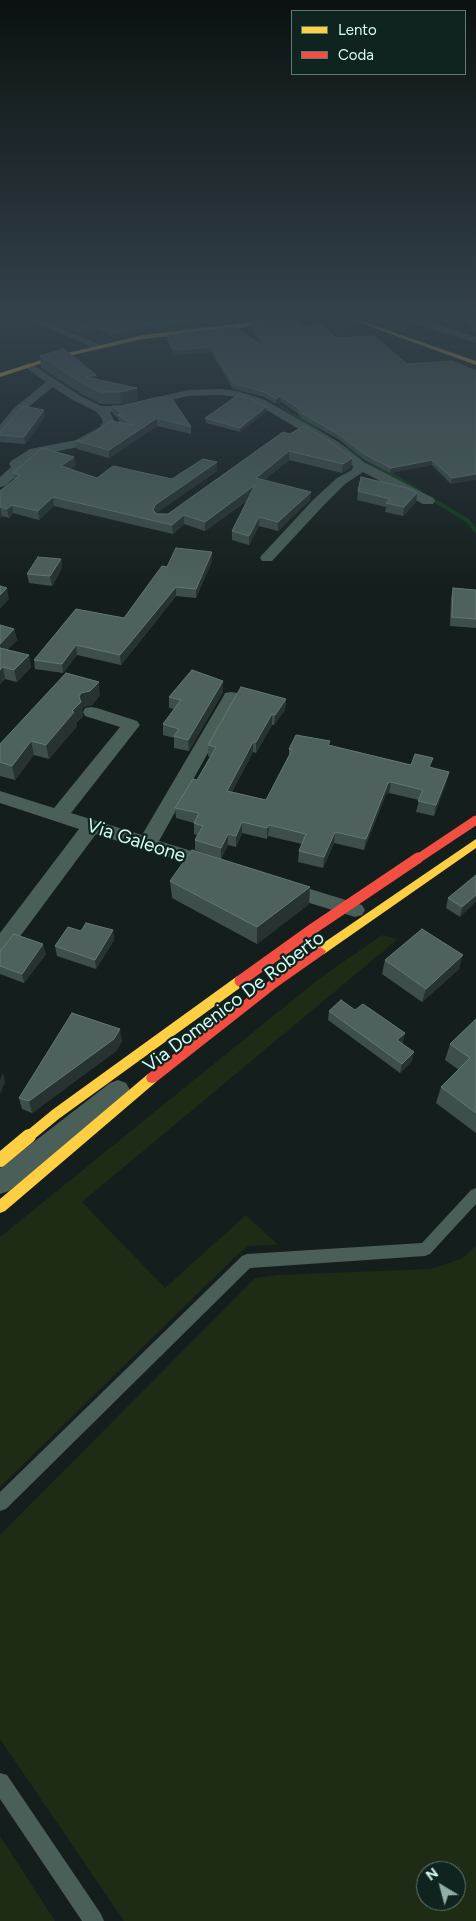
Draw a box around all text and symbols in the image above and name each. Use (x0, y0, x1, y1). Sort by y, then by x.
legend (291, 10, 466, 75)
text: Lento (338, 21, 377, 39)
text: Coda (338, 46, 374, 64)
street label: Via Galeone (84, 814, 188, 868)
street label: Via Domenico De Roberto (139, 926, 329, 1078)
north arrow (416, 1861, 466, 1911)
text: N (423, 1864, 442, 1884)

